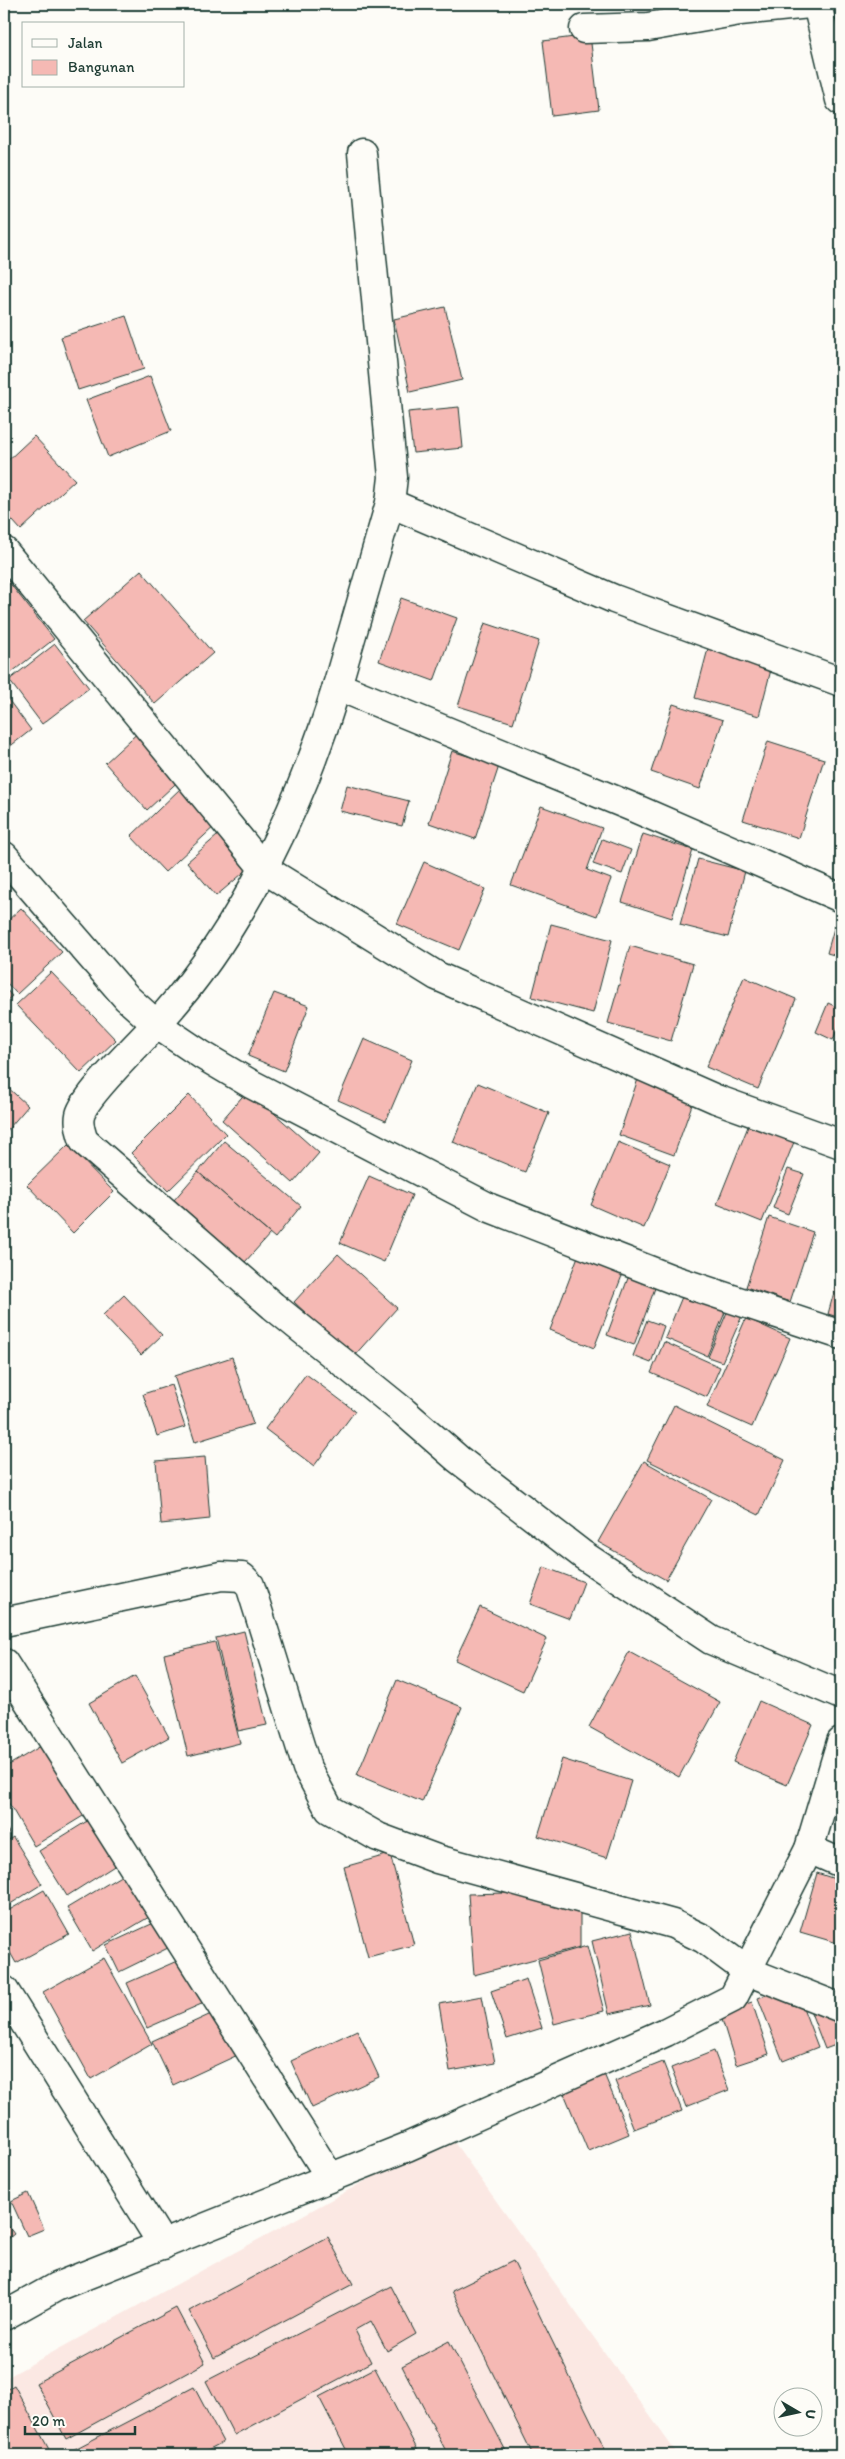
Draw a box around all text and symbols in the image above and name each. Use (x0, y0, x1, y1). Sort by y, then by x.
legend (22, 22, 185, 88)
text: Jalan (68, 34, 102, 52)
text: Bangunan (68, 58, 135, 76)
north arrow (772, 2386, 822, 2436)
scale bar (25, 2404, 135, 2436)
text: U (801, 2408, 819, 2420)
text: 20 m (32, 2412, 66, 2430)

